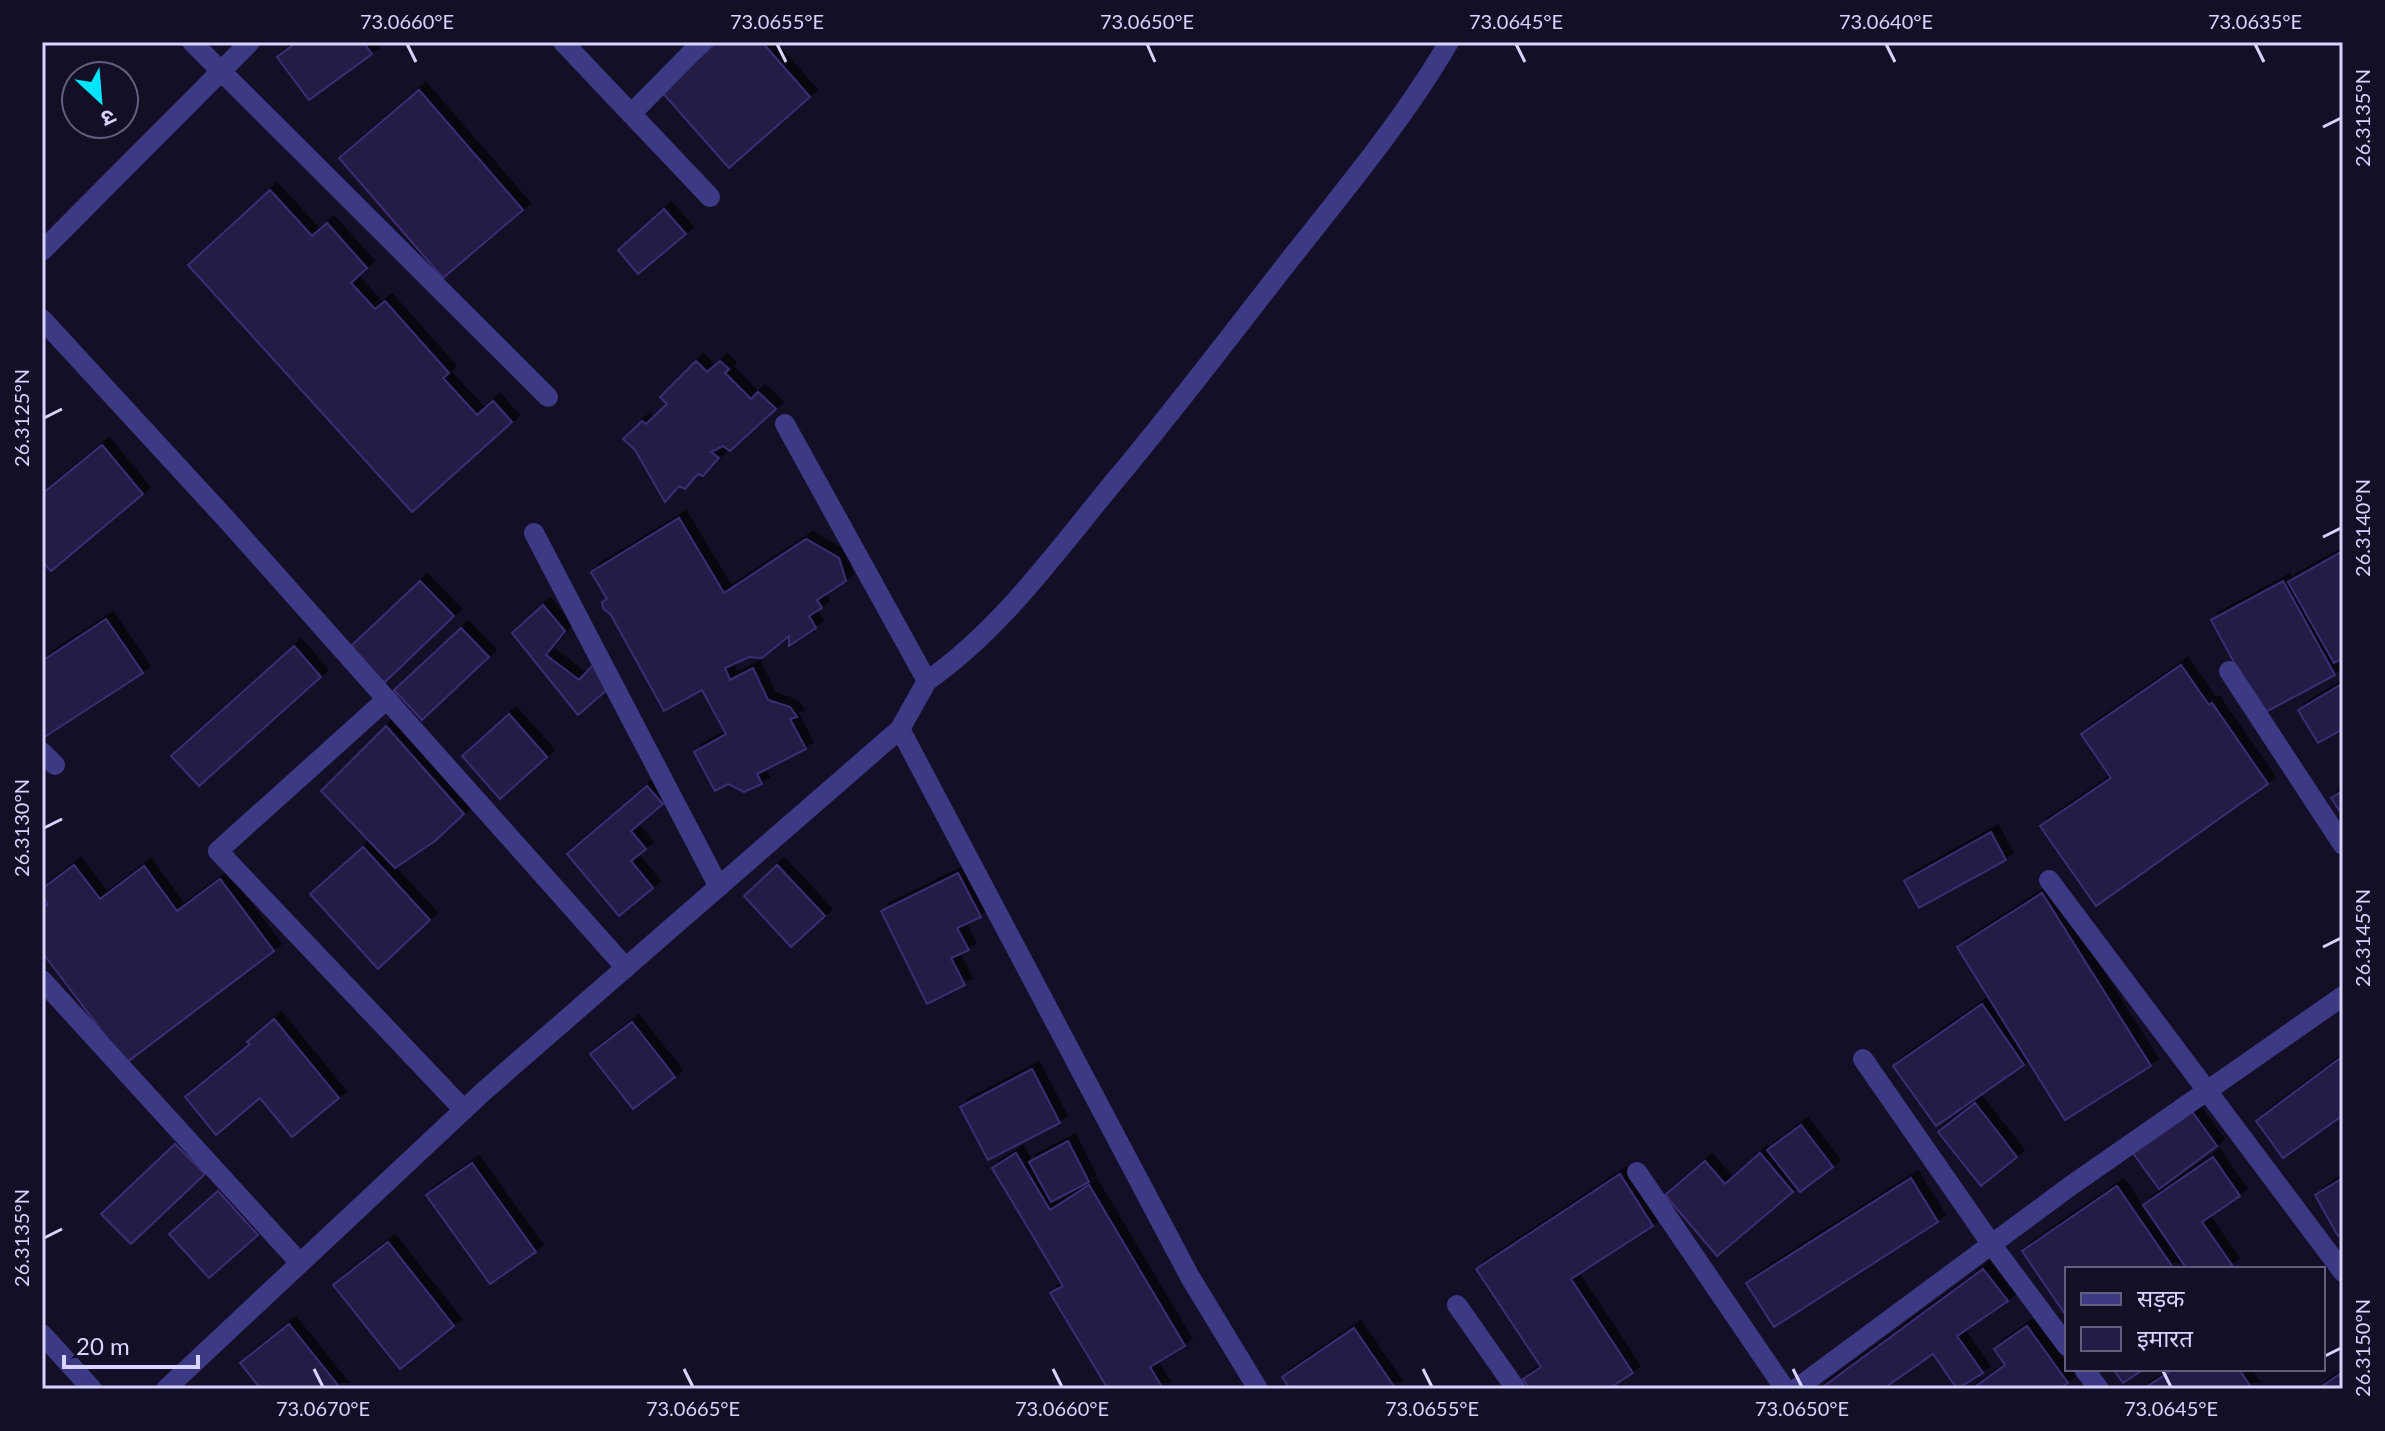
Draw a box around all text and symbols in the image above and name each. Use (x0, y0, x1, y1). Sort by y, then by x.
text: 73.0660°E (360, 9, 454, 33)
text: 73.0655°E (730, 9, 824, 33)
text: 73.0650°E (1100, 9, 1194, 33)
text: 73.0645°E (1469, 9, 1563, 33)
text: 73.0640°E (1839, 9, 1933, 33)
text: 73.0635°E (2208, 9, 2302, 33)
north arrow (60, 60, 140, 140)
text: 26.3135°N (2350, 69, 2374, 167)
text: उ (96, 103, 121, 134)
text: 26.3125°N (9, 369, 33, 467)
text: 26.3140°N (2350, 479, 2374, 577)
text: 26.3130°N (9, 779, 33, 877)
text: 26.3145°N (2350, 889, 2374, 987)
text: 26.3135°N (9, 1189, 33, 1287)
legend (2065, 1267, 2325, 1371)
text: सड़क (2137, 1283, 2185, 1312)
text: 26.3150°N (2350, 1299, 2374, 1397)
scale bar (64, 1319, 198, 1369)
text: इमारत (2137, 1323, 2194, 1352)
text: 20 m (76, 1331, 130, 1360)
text: 73.0670°E (276, 1396, 370, 1420)
text: 73.0665°E (646, 1396, 740, 1420)
text: 73.0660°E (1015, 1396, 1109, 1420)
text: 73.0655°E (1385, 1396, 1479, 1420)
text: 73.0650°E (1755, 1396, 1849, 1420)
text: 73.0645°E (2124, 1396, 2218, 1420)

